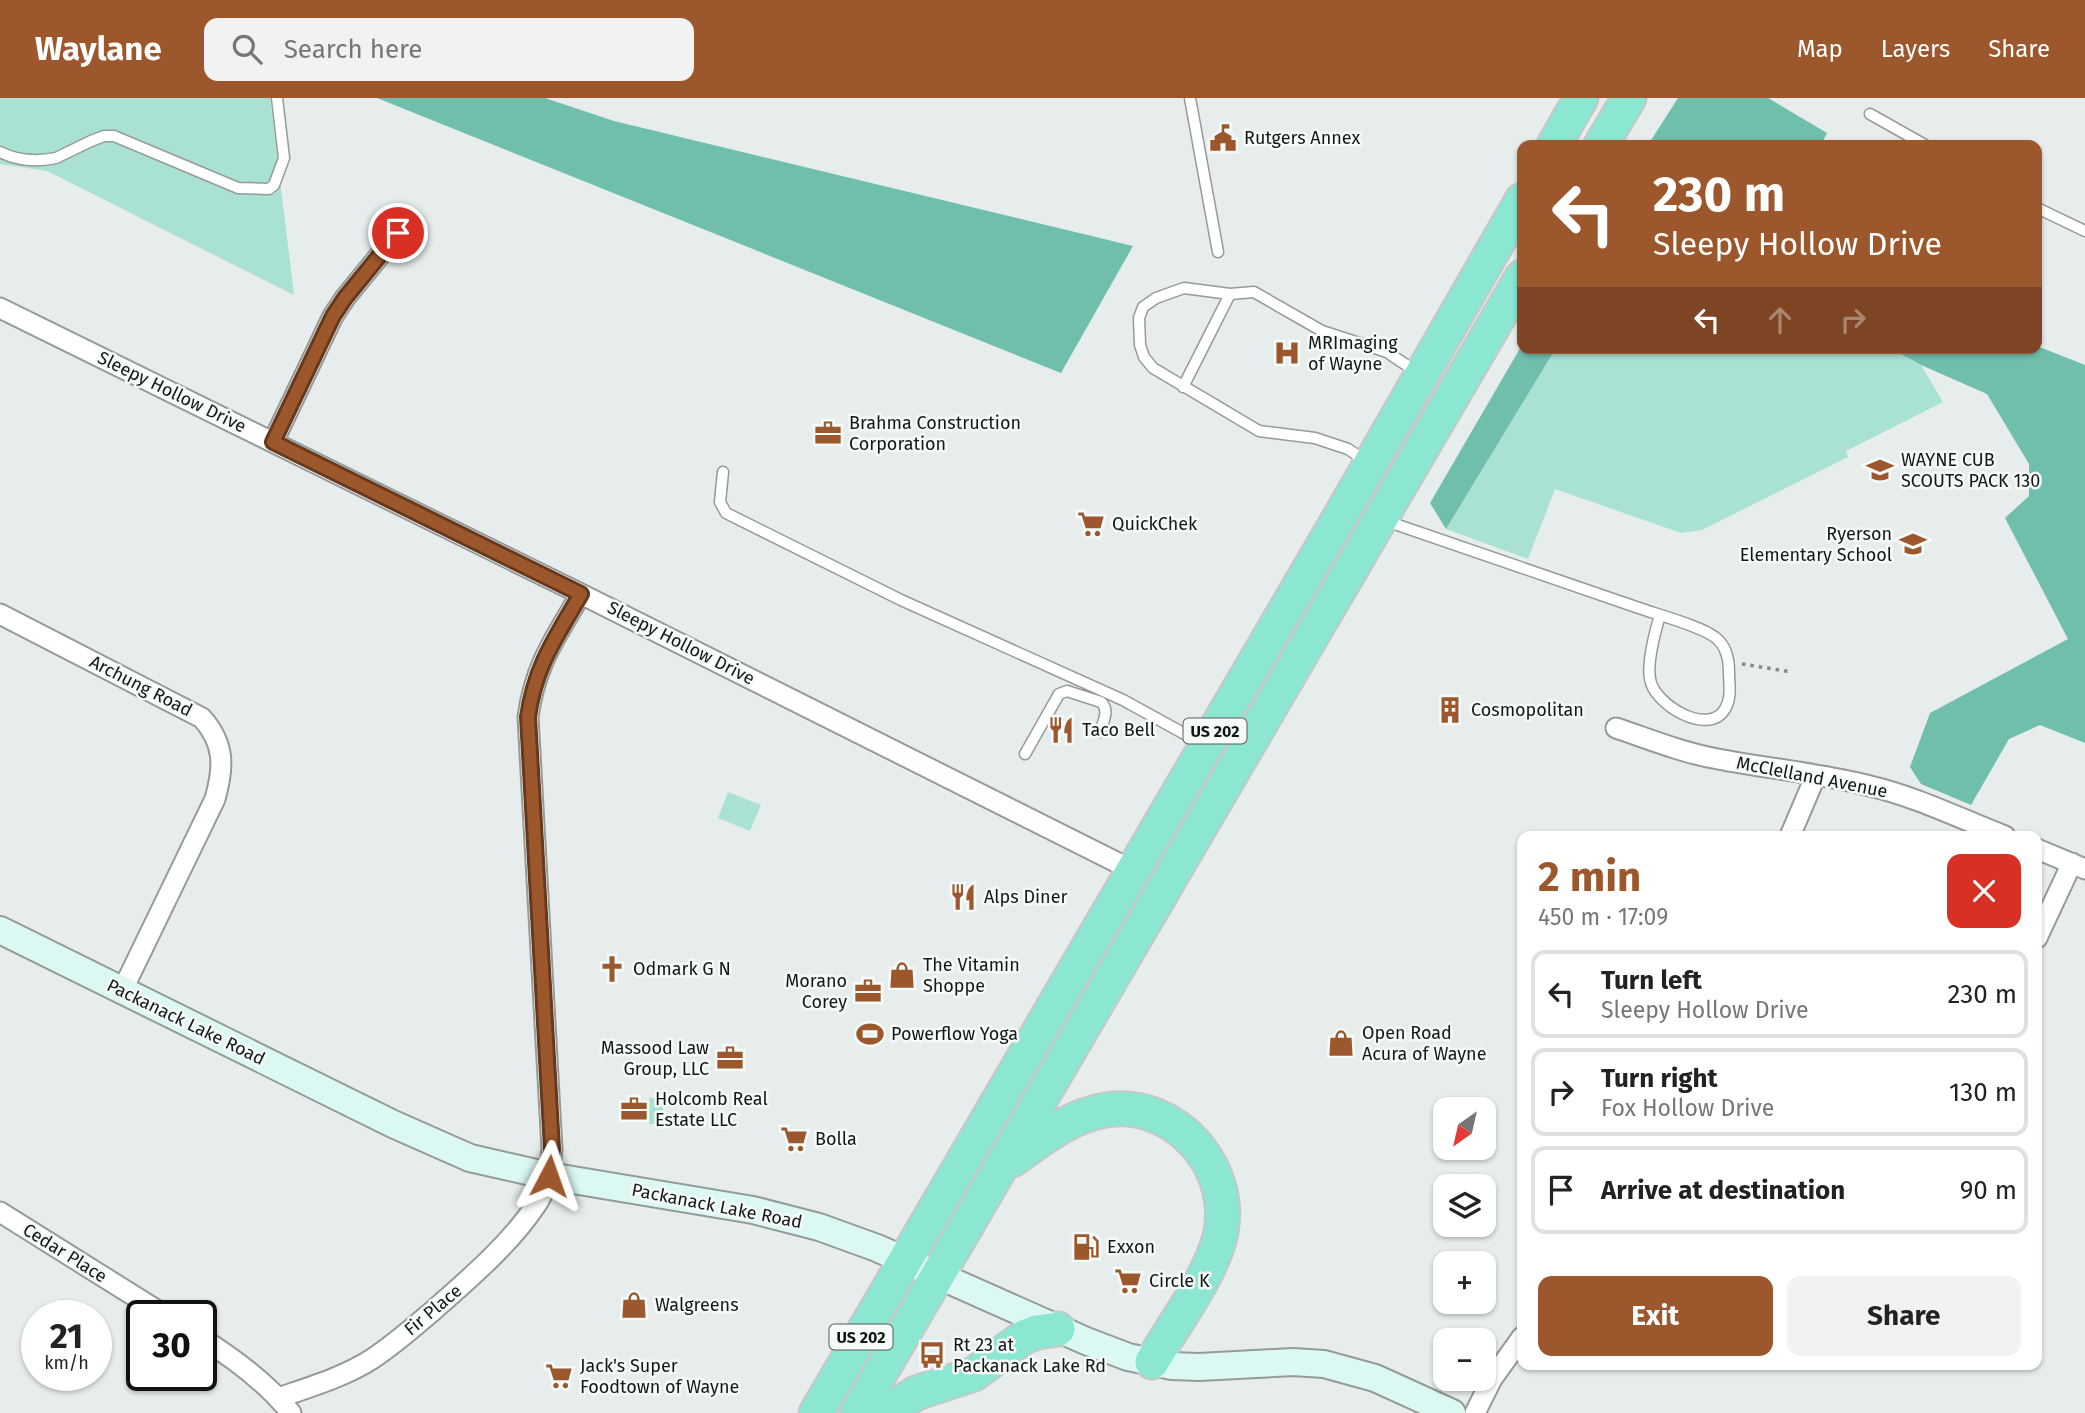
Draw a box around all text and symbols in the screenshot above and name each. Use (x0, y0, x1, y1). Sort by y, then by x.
search box (204, 18, 694, 81)
text: Waylane (35, 29, 162, 69)
icon: search (228, 30, 266, 68)
text: Search here (284, 34, 423, 65)
text: Map (1797, 35, 1843, 63)
text: Layers (1881, 35, 1950, 63)
text: Share (1988, 35, 2050, 63)
public building icon: Rutgers Annex (1208, 123, 1238, 153)
place label: Rutgers Annex (1244, 127, 1360, 149)
text: 230 m (1653, 165, 1785, 224)
icon: left (1538, 168, 1629, 259)
pin (368, 203, 428, 263)
icon: arrive (379, 214, 417, 252)
text: Sleepy Hollow Drive (1653, 225, 1942, 263)
icon: left (1688, 301, 1726, 339)
icon: ahead (1761, 301, 1799, 339)
icon: right (1834, 301, 1872, 339)
place label: MRImaging of Wayne (1308, 332, 1398, 375)
hospital icon: MRImaging of Wayne (1272, 338, 1302, 368)
street label: Sleepy Hollow Drive (94, 347, 250, 437)
place label: Brahma Construction Corporation (849, 412, 1021, 455)
office icon: Brahma Construction Corporation (813, 418, 843, 448)
place label: WAYNE CUB SCOUTS PACK 130 (1901, 449, 2040, 492)
school or university icon: WAYNE CUB SCOUTS PACK 130 (1865, 455, 1895, 485)
supermarket icon: QuickChek (1076, 509, 1106, 539)
place label: QuickChek (1112, 513, 1198, 535)
place label: Ryerson Elementary School (1740, 523, 1892, 566)
school or university icon: Ryerson Elementary School (1898, 529, 1928, 559)
street label: Sleepy Hollow Drive (604, 596, 758, 690)
street label: Archung Road (86, 651, 196, 721)
building icon: Cosmopolitan (1435, 695, 1465, 725)
place label: Cosmopolitan (1471, 699, 1584, 721)
restaurant icon: Taco Bell (1046, 715, 1076, 745)
road number: US 202 (1184, 718, 1246, 744)
place label: Taco Bell (1082, 719, 1155, 741)
street label: McClelland Avenue (1735, 752, 1889, 802)
text: 2 min (1538, 852, 1641, 902)
button: close (1947, 854, 2021, 928)
restaurant icon: Alps Diner (948, 882, 978, 912)
place label: Alps Diner (984, 886, 1067, 908)
text: 450 m · 17:09 (1538, 903, 1668, 931)
church icon: Odmark G N (597, 954, 627, 984)
place label: The Vitamin Shoppe (923, 954, 1020, 997)
place label: Odmark G N (633, 958, 731, 980)
shop icon: The Vitamin Shoppe (887, 960, 917, 990)
text: Turn left (1601, 965, 1702, 996)
place label: Morano Corey (785, 970, 847, 1013)
street label: Packanack Lake Road (103, 974, 269, 1070)
icon: left (1542, 975, 1580, 1013)
office icon: Morano Corey (853, 976, 883, 1006)
text: 230 m (1948, 979, 2017, 1010)
text: Sleepy Hollow Drive (1601, 996, 1809, 1024)
sports icon: Powerflow Yoga (855, 1019, 885, 1049)
place label: Open Road Acura of Wayne (1362, 1022, 1486, 1065)
place label: Powerflow Yoga (891, 1023, 1018, 1045)
shop icon: Open Road Acura of Wayne (1326, 1028, 1356, 1058)
place label: Massood Law Group, LLC (601, 1037, 709, 1080)
office icon: Massood Law Group, LLC (715, 1043, 745, 1073)
text: Turn right (1601, 1063, 1718, 1094)
icon: right (1542, 1073, 1580, 1111)
text: 130 m (1949, 1077, 2017, 1108)
place label: Holcomb Real Estate LLC (655, 1088, 768, 1131)
office icon: Holcomb Real Estate LLC (619, 1094, 649, 1124)
text: Fox Hollow Drive (1601, 1094, 1774, 1122)
north arrow (1433, 1097, 1496, 1160)
map controls (1433, 1097, 1496, 1391)
supermarket icon: Bolla (779, 1124, 809, 1154)
place label: Bolla (815, 1128, 857, 1150)
position arrow (512, 1139, 586, 1213)
icon: arrive (1542, 1171, 1580, 1209)
button: layers (1433, 1174, 1496, 1237)
text: Arrive at destination (1601, 1175, 1845, 1206)
text: 90 m (1960, 1175, 2017, 1206)
street label: Packanack Lake Road (630, 1179, 804, 1233)
street label: Cedar Place (19, 1218, 111, 1288)
fuel station icon: Exxon (1071, 1232, 1101, 1262)
place label: Exxon (1107, 1236, 1155, 1258)
button: + (1433, 1251, 1496, 1314)
supermarket icon: Circle K (1113, 1266, 1143, 1296)
place label: Circle K (1149, 1270, 1210, 1292)
button: Exit (1538, 1276, 1773, 1356)
button: Share (1787, 1276, 2021, 1356)
street label: Fir Place (400, 1280, 466, 1340)
shop icon: Walgreens (619, 1290, 649, 1320)
place label: Walgreens (655, 1294, 739, 1316)
speed limit sign: 30 (126, 1300, 217, 1391)
text: 21 (50, 1315, 83, 1357)
road number: US 202 (830, 1324, 892, 1350)
button: − (1433, 1328, 1496, 1391)
place label: Rt 23 at Packanack Lake Rd (953, 1334, 1106, 1377)
bus stop icon: Rt 23 at Packanack Lake Rd (917, 1340, 947, 1370)
text: km/h (44, 1352, 89, 1374)
place label: Jack's Super Foodtown of Wayne (580, 1355, 739, 1398)
supermarket icon: Jack's Super Foodtown of Wayne (544, 1361, 574, 1391)

